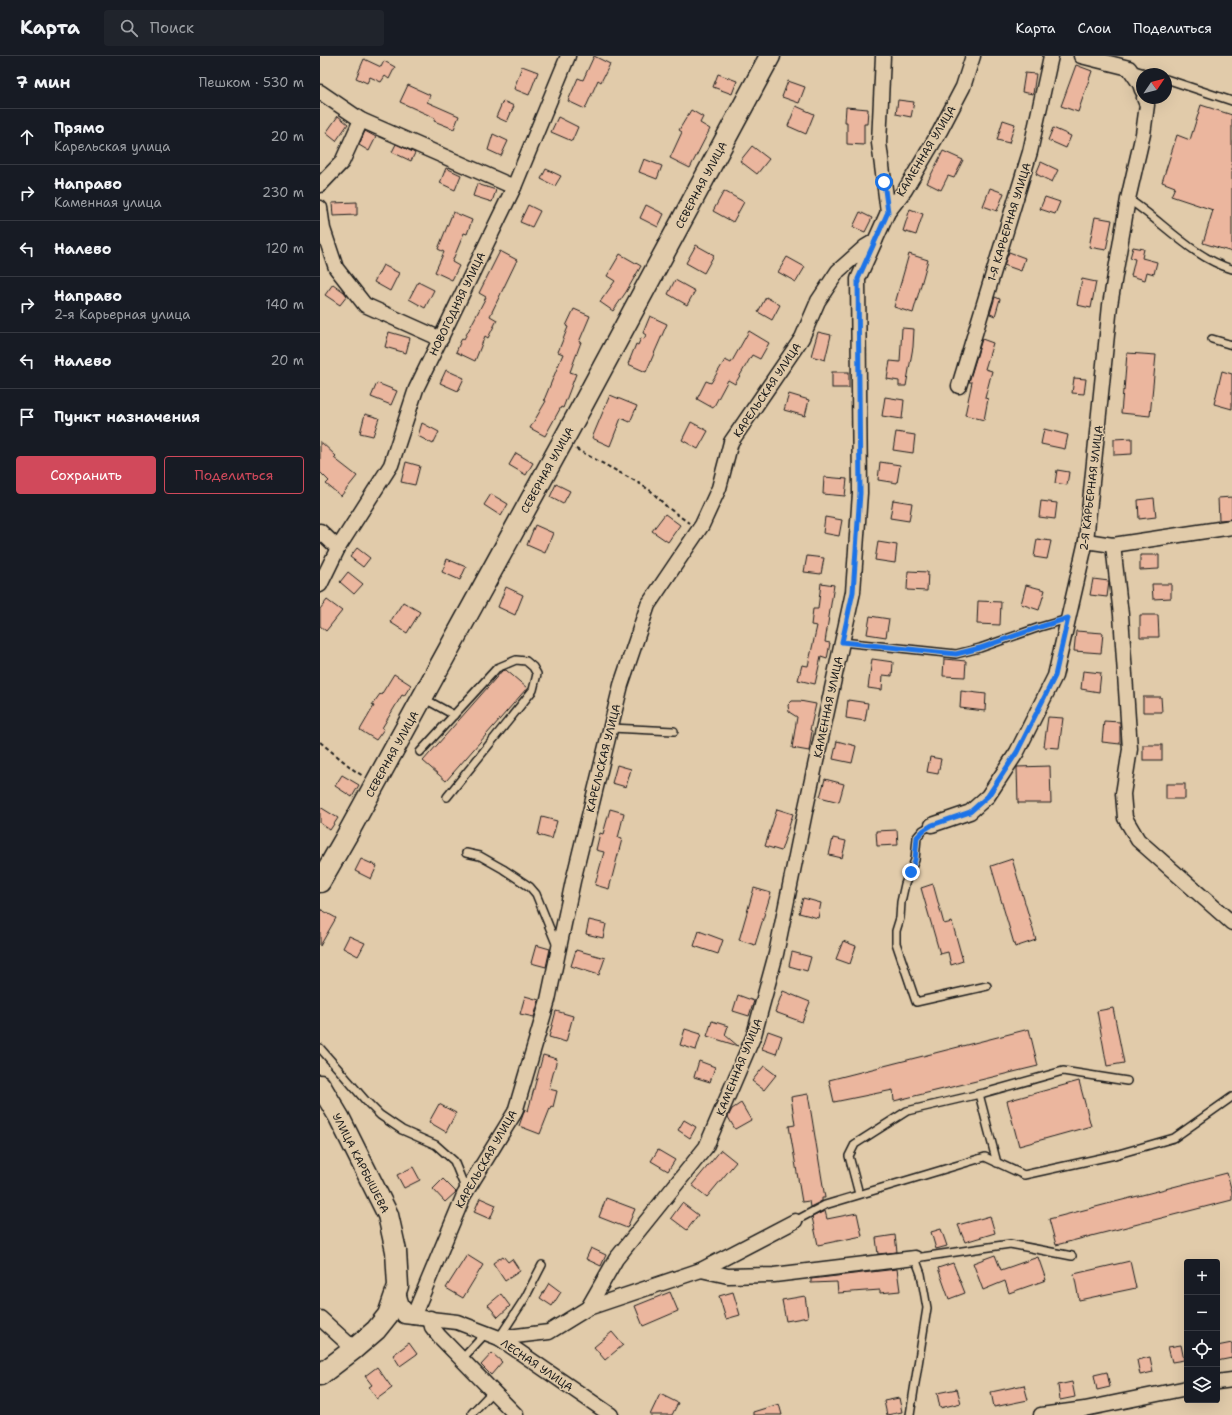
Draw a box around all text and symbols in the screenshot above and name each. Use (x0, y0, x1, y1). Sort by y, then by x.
search box (104, 10, 384, 46)
text: Карта (20, 15, 80, 40)
icon: search (118, 17, 140, 39)
text: Поиск (150, 18, 194, 38)
text: Карта (1015, 19, 1056, 37)
text: Слои (1078, 19, 1111, 37)
text: Поделиться (1133, 19, 1212, 37)
north arrow (1136, 68, 1172, 104)
text: 7 мин (16, 71, 71, 93)
text: Пешком · 530 m (199, 74, 304, 91)
street label: КАМЕННАЯ УЛИЦА (893, 103, 960, 200)
text: Прямо (54, 118, 104, 138)
icon: ahead (16, 126, 38, 148)
text: 20 m (271, 128, 304, 145)
text: Карельская улица (54, 138, 170, 155)
street label: СЕВЕРНАЯ УЛИЦА (672, 139, 731, 231)
street label: 1-Я КАРЬЕРНАЯ УЛИЦА (984, 161, 1035, 283)
route start (875, 173, 893, 191)
text: Направо (54, 174, 122, 194)
icon: right (16, 182, 38, 204)
text: 230 m (262, 184, 304, 201)
text: Каменная улица (54, 194, 162, 211)
icon: left (16, 238, 38, 260)
text: Налево (54, 239, 112, 259)
text: 120 m (266, 240, 304, 257)
street label: НОВОГОДНЯЯ УЛИЦА (426, 250, 489, 359)
text: Направо (54, 286, 122, 306)
icon: right (16, 294, 38, 316)
text: 140 m (265, 296, 304, 313)
text: 2-я Карьерная улица (54, 306, 190, 323)
street label: КАРЕЛЬСКАЯ УЛИЦА (730, 340, 805, 441)
icon: left (16, 350, 38, 372)
text: Налево (54, 351, 112, 371)
text: 20 m (271, 352, 304, 369)
icon: arrive (16, 406, 38, 428)
text: Пункт назначения (54, 407, 200, 427)
street label: СЕВЕРНАЯ УЛИЦА (517, 424, 577, 516)
street label: 2-Я КАРЬЕРНАЯ УЛИЦА (1076, 425, 1107, 552)
button: Сохранить (16, 456, 156, 494)
button: Поделиться (164, 456, 304, 494)
street label: КАМЕННАЯ УЛИЦА (810, 655, 847, 759)
street label: КАРЕЛЬСКАЯ УЛИЦА (583, 702, 624, 814)
street label: СЕВЕРНАЯ УЛИЦА (362, 708, 422, 800)
route end (902, 863, 920, 881)
street label: КАМЕННАЯ УЛИЦА (713, 1016, 766, 1118)
street label: КАРЕЛЬСКАЯ УЛИЦА (452, 1107, 521, 1211)
street label: УЛИЦА КАРБЫШЕВА (329, 1111, 392, 1216)
map controls (1184, 1259, 1220, 1403)
button: + (1184, 1259, 1220, 1295)
button: − (1184, 1295, 1220, 1331)
button: locate (1184, 1331, 1220, 1367)
street label: ЛЕСНАЯ УЛИЦА (498, 1336, 576, 1395)
button: layers (1184, 1367, 1220, 1403)

